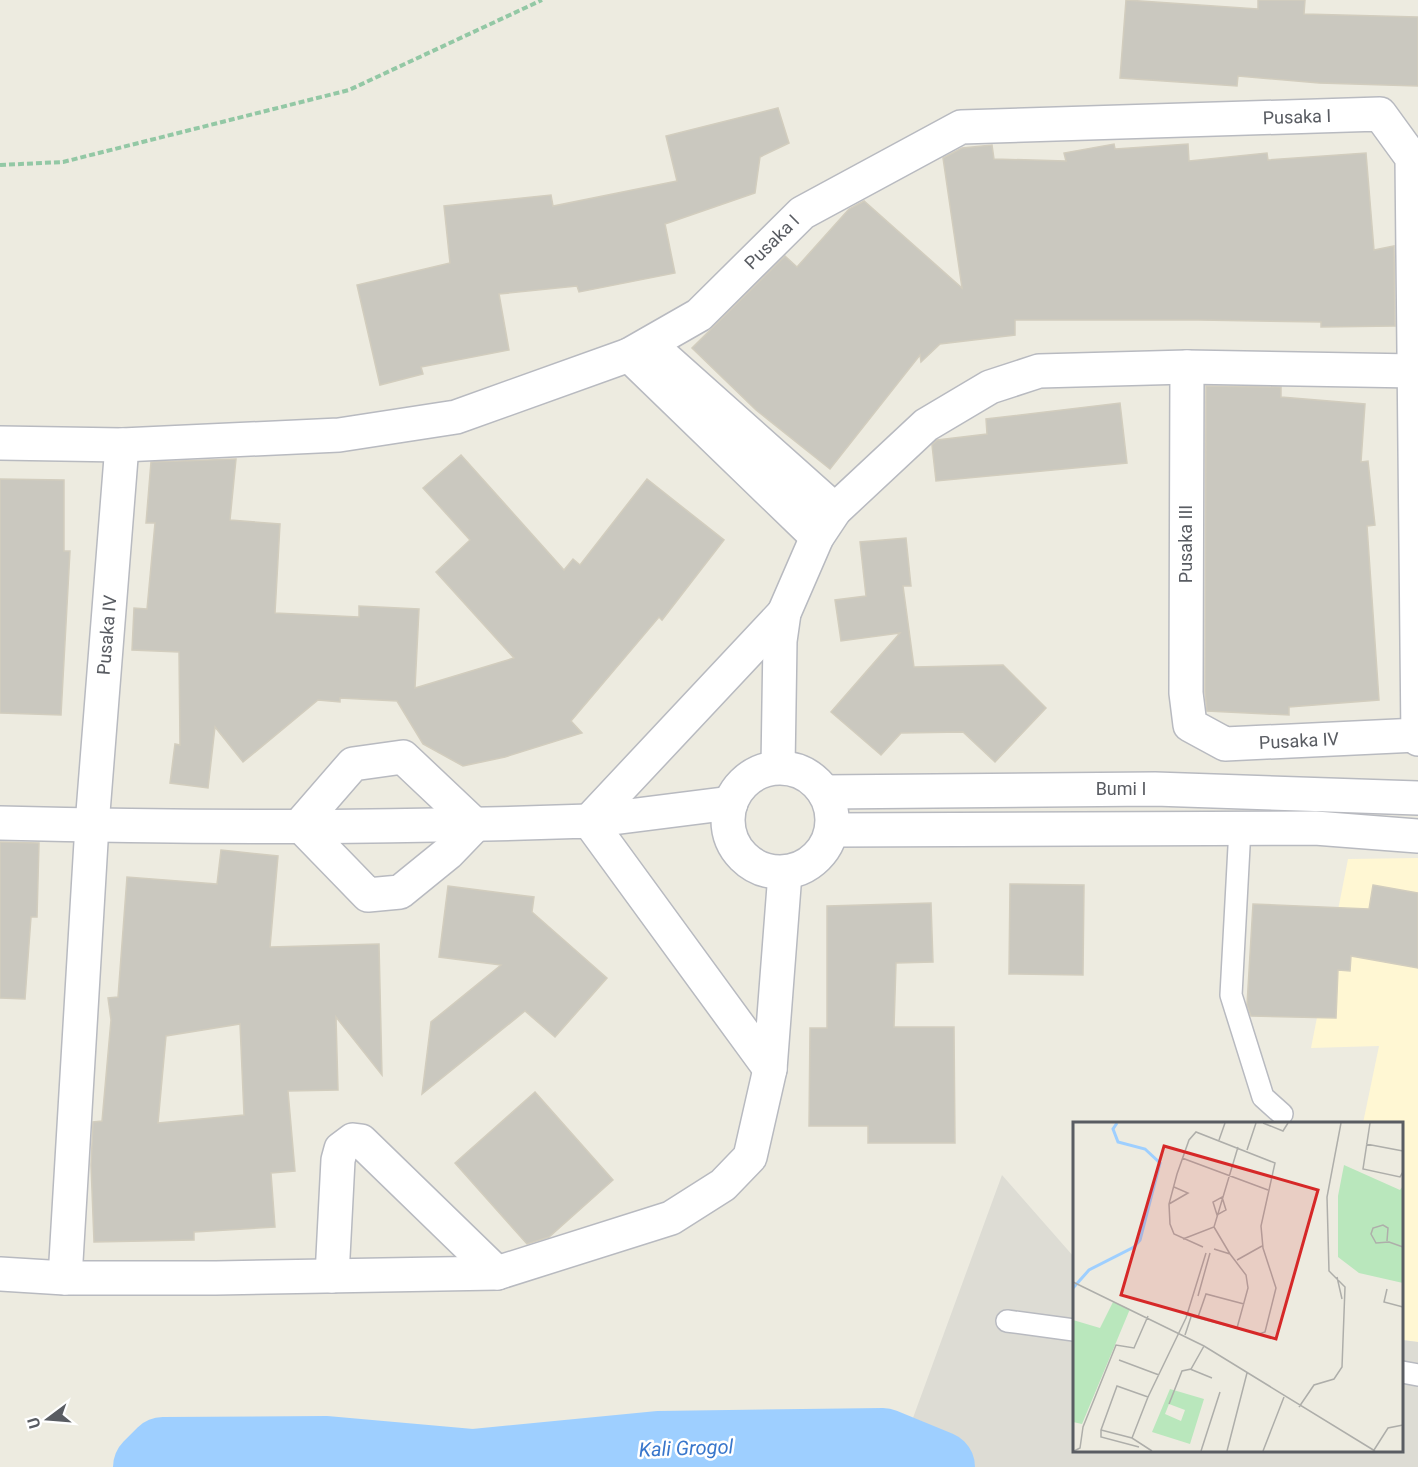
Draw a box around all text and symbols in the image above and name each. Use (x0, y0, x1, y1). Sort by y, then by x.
street label: Pusaka I (1262, 105, 1332, 128)
street label: Pusaka I (740, 210, 803, 273)
street label: Pusaka III (1175, 505, 1196, 583)
street label: Pusaka IV (93, 594, 120, 676)
street label: Pusaka IV (1258, 728, 1340, 753)
street label: Bumi I (1096, 778, 1146, 799)
inset map (1073, 1122, 1403, 1452)
north arrow (18, 1389, 78, 1449)
text: U (23, 1415, 45, 1431)
water label: Kali Grogol (638, 1434, 734, 1462)

